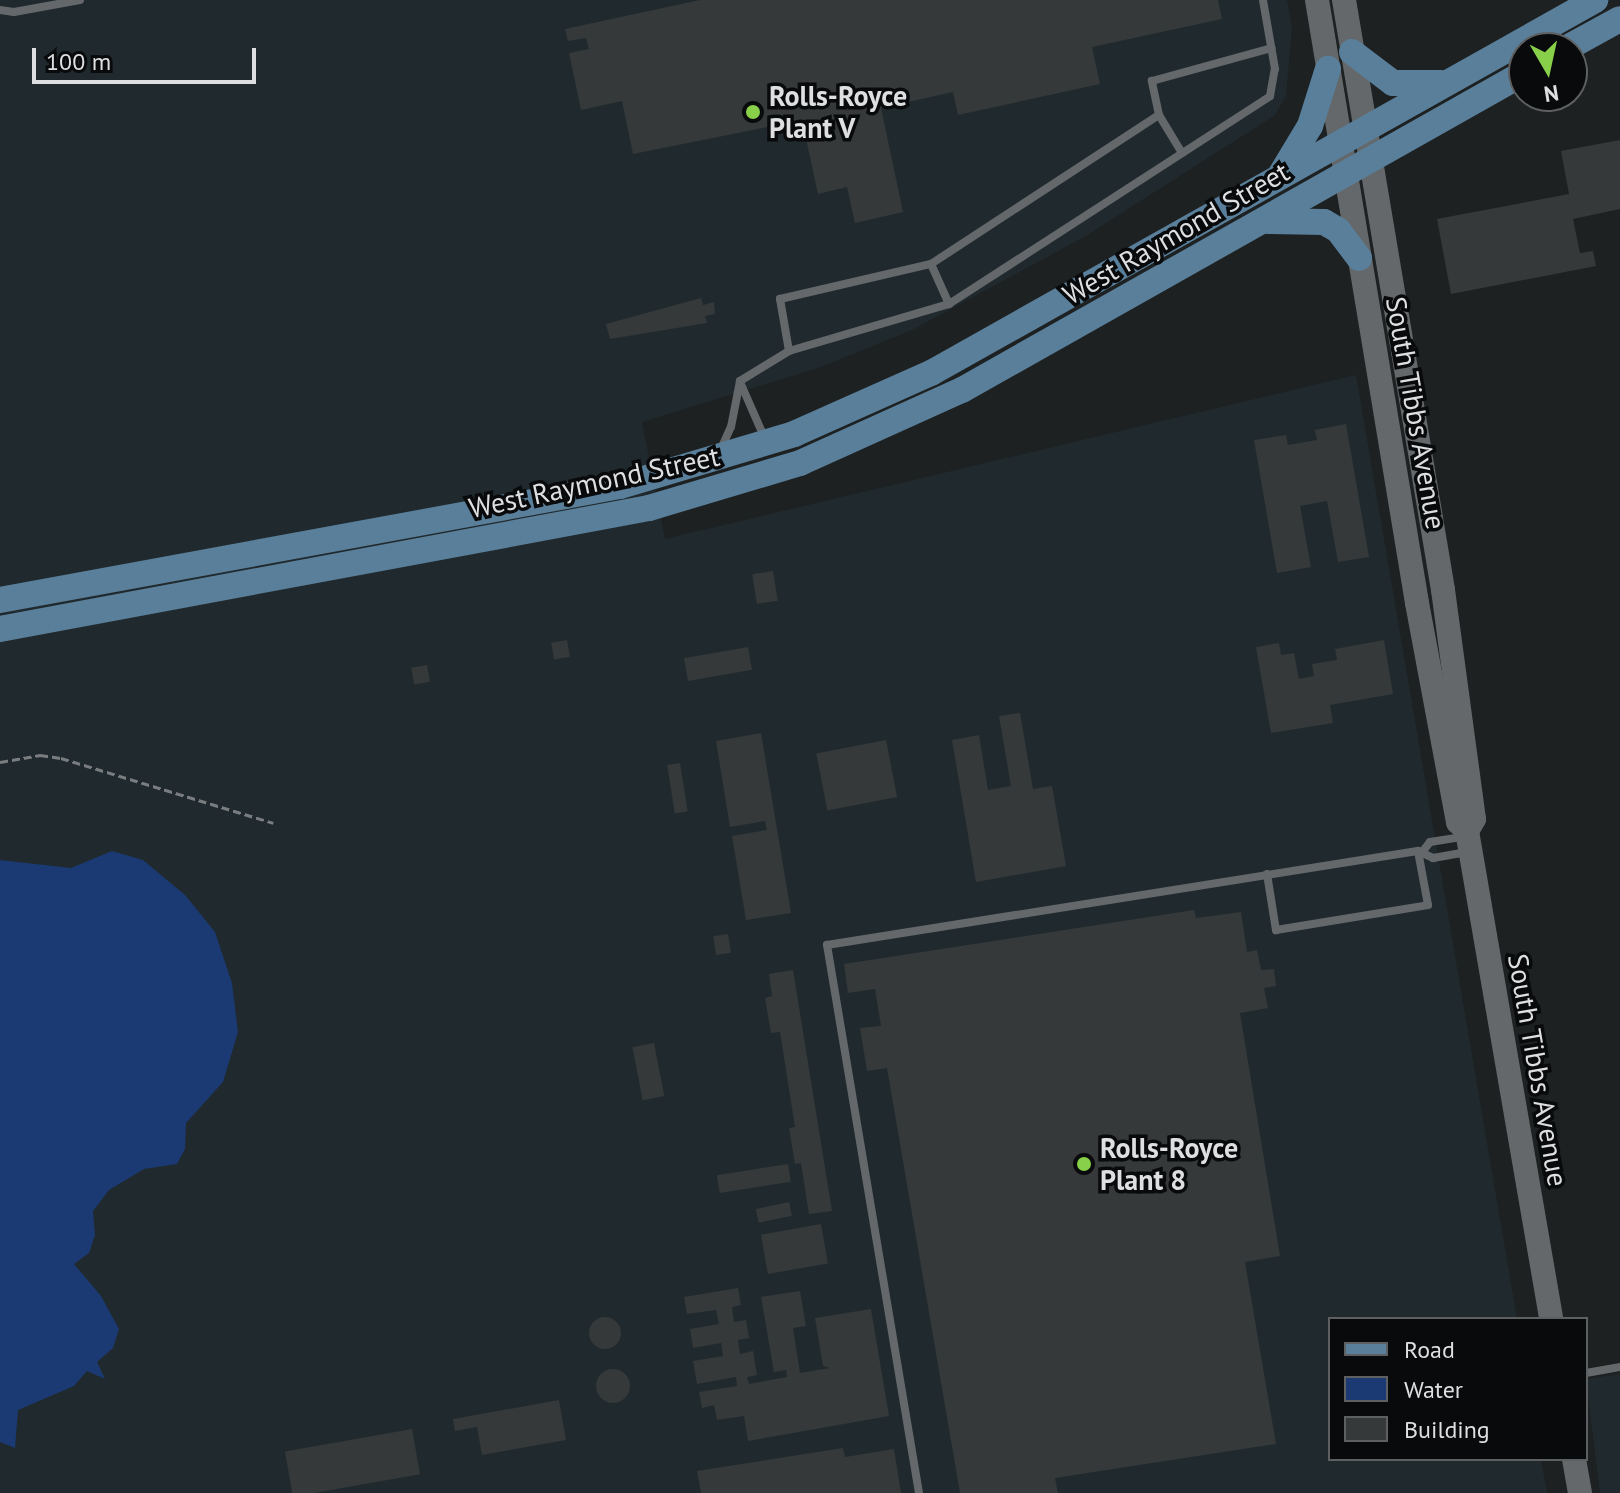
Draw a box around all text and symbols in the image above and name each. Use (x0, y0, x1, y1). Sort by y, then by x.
scale bar (36, 32, 260, 82)
north arrow (1508, 32, 1588, 112)
text: 100 m (46, 46, 111, 77)
place label: Rolls-Royce Plant V (769, 79, 907, 145)
text: N (1542, 79, 1561, 109)
marker: Rolls-Royce Plant V (744, 103, 762, 121)
street label: West Raymond Street (1057, 155, 1295, 311)
street label: South Tibbs Avenue (1379, 293, 1453, 533)
street label: West Raymond Street (466, 439, 722, 525)
street label: South Tibbs Avenue (1501, 950, 1575, 1190)
place label: Rolls-Royce Plant 8 (1100, 1131, 1238, 1197)
marker: Rolls-Royce Plant 8 (1075, 1155, 1093, 1173)
legend (1328, 1317, 1588, 1461)
text: Road (1404, 1334, 1455, 1365)
text: Water (1404, 1374, 1463, 1405)
text: Building (1404, 1414, 1490, 1445)

